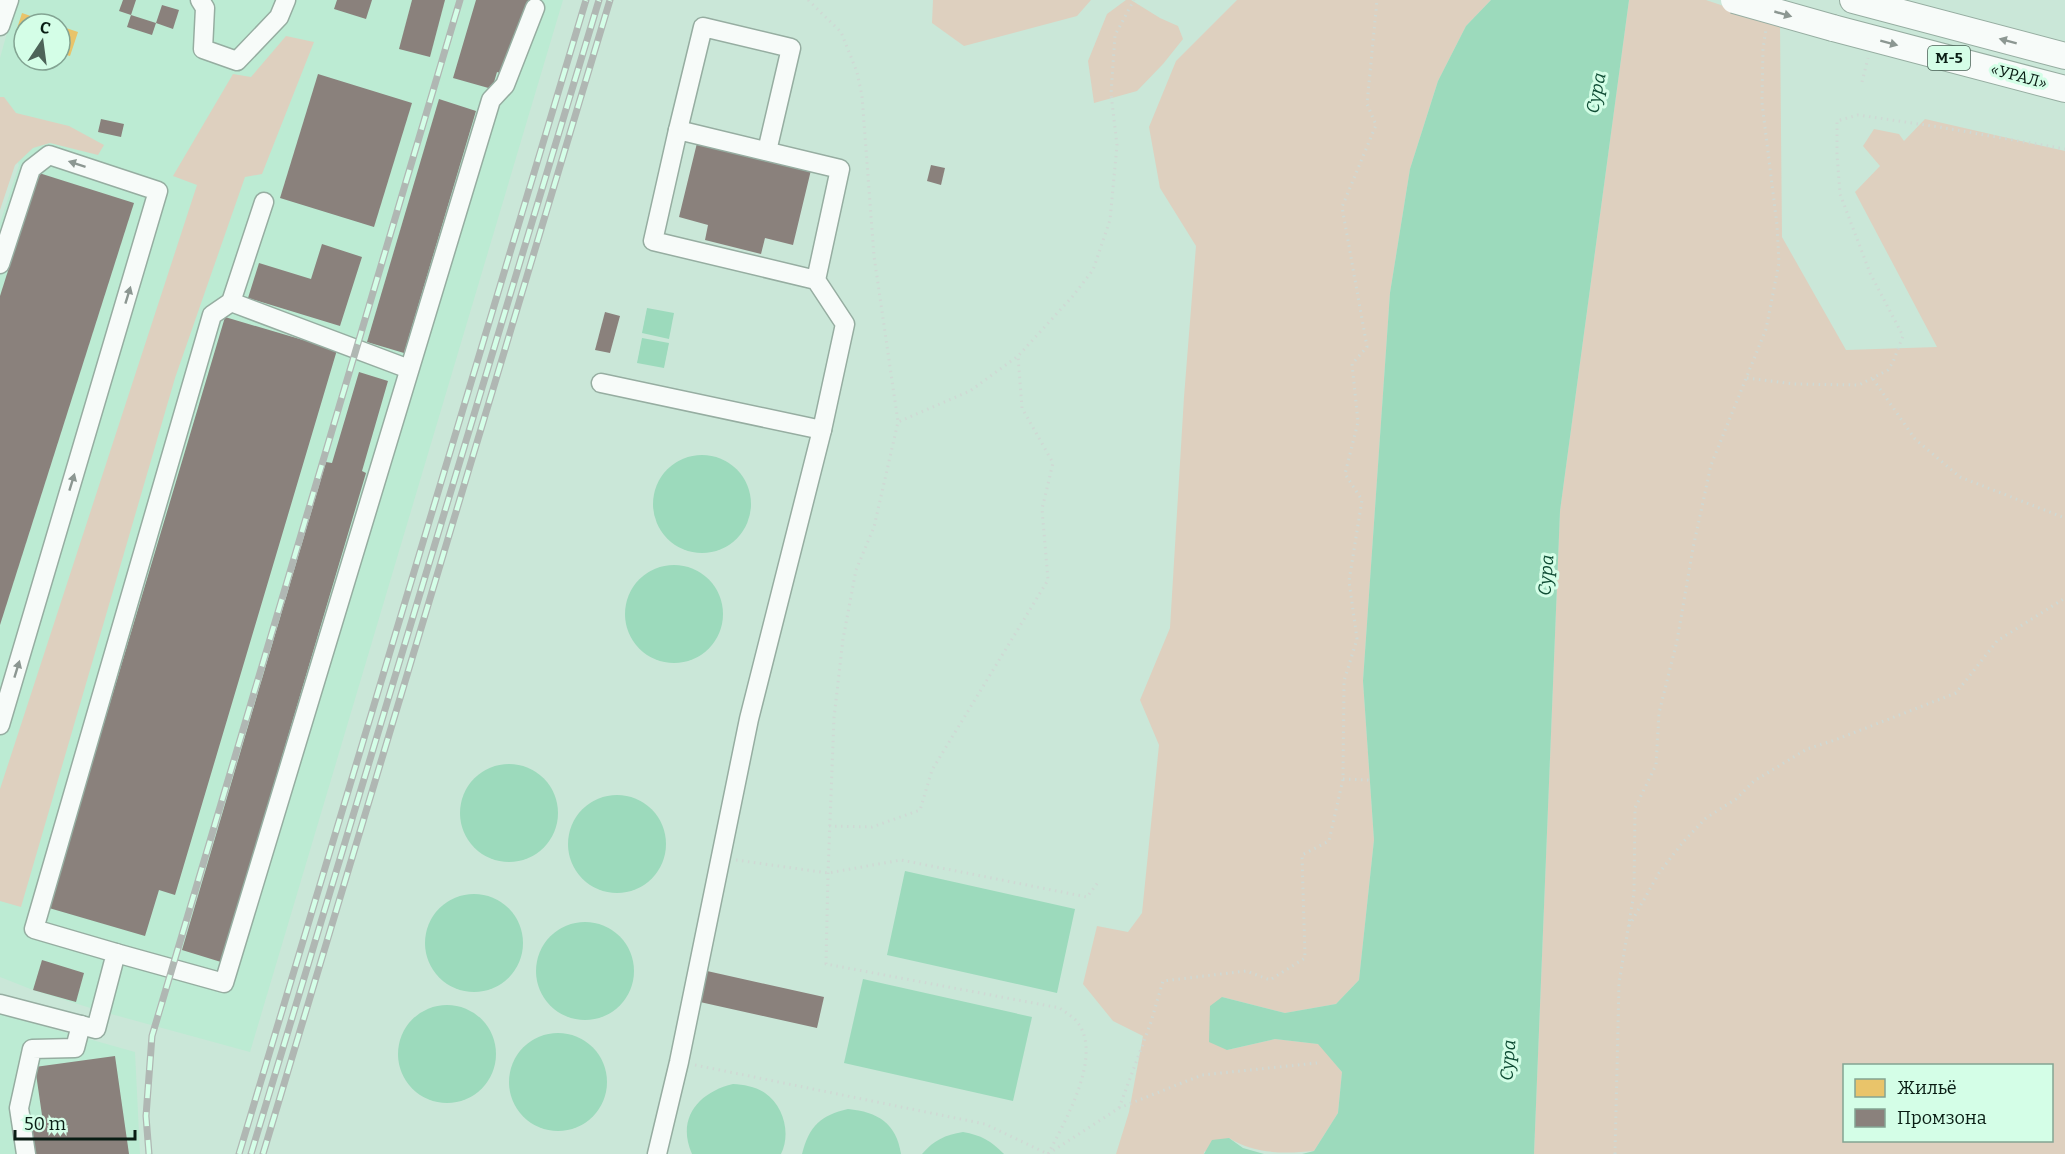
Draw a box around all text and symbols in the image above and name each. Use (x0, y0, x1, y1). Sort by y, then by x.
one-way arrow (1774, 10, 1792, 19)
north arrow (12, 12, 72, 72)
text: С (38, 17, 52, 38)
one-way arrow (1999, 36, 2017, 45)
one-way arrow (1880, 38, 1898, 48)
road number: М-5 (1928, 46, 1970, 70)
street label: «УРАЛ» (1989, 59, 2049, 93)
water label: Сура (1581, 71, 1611, 115)
one-way arrow (68, 159, 86, 168)
one-way arrow (124, 286, 133, 304)
one-way arrow (68, 473, 77, 491)
water label: Сура (1534, 554, 1558, 596)
one-way arrow (13, 660, 22, 678)
water label: Сура (1496, 1039, 1520, 1081)
legend (1843, 1064, 2053, 1142)
text: Жильё (1897, 1077, 1957, 1099)
scale bar (15, 1103, 135, 1141)
text: Промзона (1897, 1107, 1987, 1129)
text: 50 m (24, 1113, 66, 1135)

